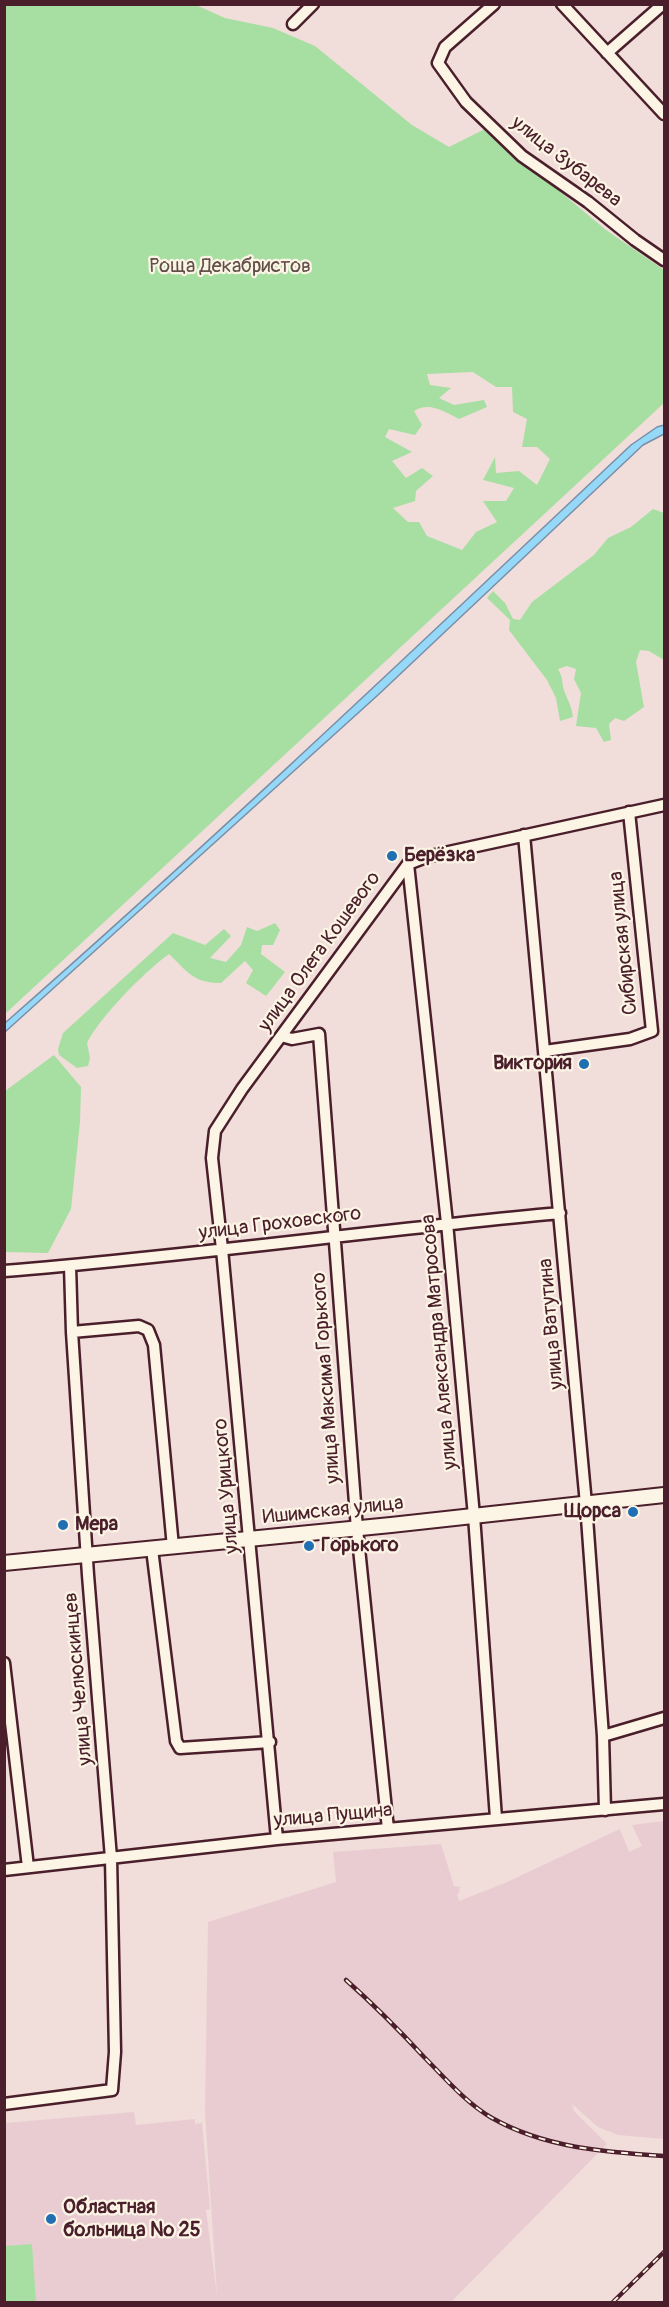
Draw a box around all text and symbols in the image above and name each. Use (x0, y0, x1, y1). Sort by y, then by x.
street label: улица Зубарева (506, 111, 626, 213)
park label: Роща Декабристов (149, 255, 311, 279)
place label: Берёзка (404, 844, 475, 868)
marker: Берёзка (385, 849, 399, 863)
street label: улица Олега Кошевого (254, 867, 386, 1037)
street label: Сибирская улица (605, 870, 643, 1016)
place label: Виктория (493, 1052, 572, 1076)
marker: Виктория (577, 1057, 591, 1071)
street label: улица Гроховского (198, 1202, 362, 1246)
street label: улица Александра Матросова (417, 1213, 463, 1471)
street label: улица Ватутина (534, 1257, 570, 1391)
street label: улица Максима Горького (308, 1272, 346, 1484)
street label: улица Урицкого (209, 1417, 245, 1555)
street label: Ишимская улица (261, 1492, 405, 1530)
place label: Щорса (564, 1500, 621, 1524)
marker: Щорса (626, 1505, 640, 1519)
place label: Мера (75, 1513, 118, 1537)
marker: Мера (56, 1518, 70, 1532)
place label: Горького (321, 1534, 399, 1558)
marker: Горького (302, 1539, 316, 1553)
street label: улица Челюскинцев (59, 1591, 99, 1767)
street label: улица Пущина (273, 1799, 393, 1833)
place label: Областная больница № 25 (63, 2196, 201, 2243)
marker: Областная больница № 25 (44, 2212, 58, 2226)

